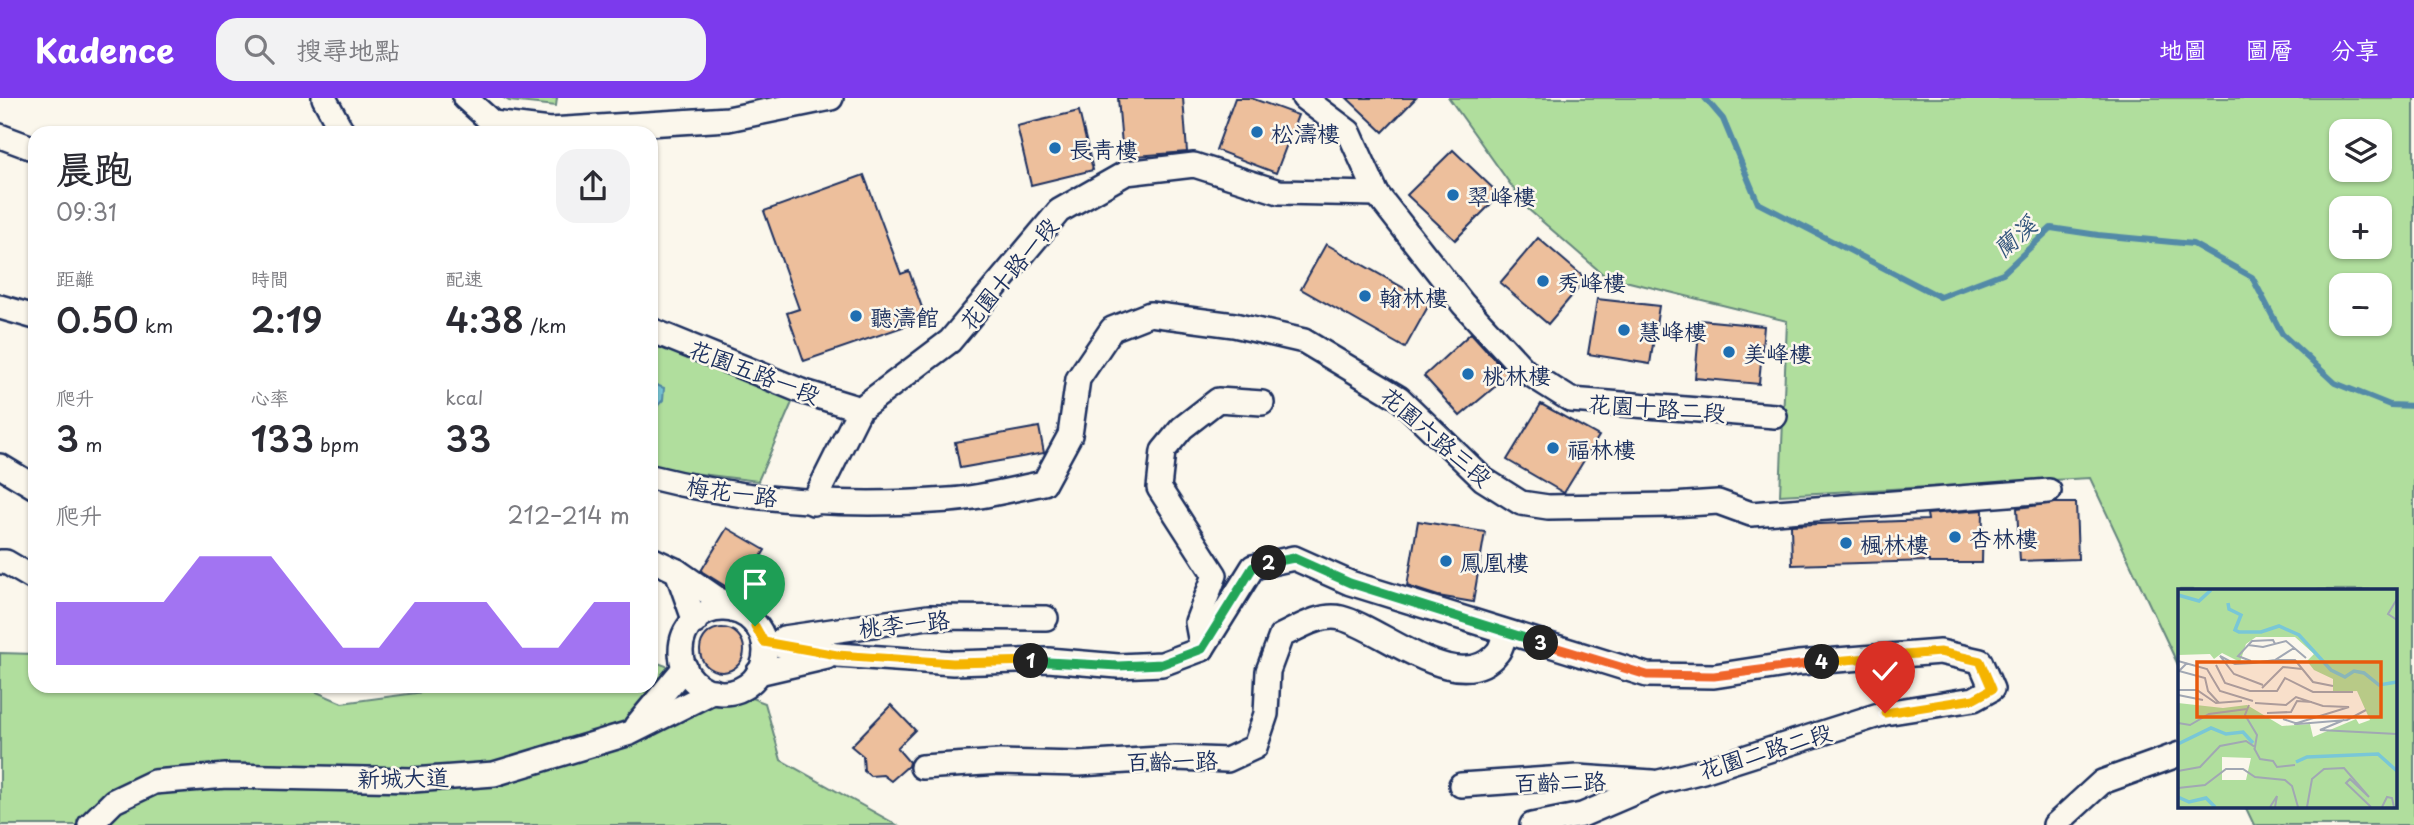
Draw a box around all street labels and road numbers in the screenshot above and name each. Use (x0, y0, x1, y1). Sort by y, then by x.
street label: 花園十路一段 (950, 209, 1066, 337)
street label: 花園五路一段 (684, 330, 826, 412)
street label: 花園六路三段 (1373, 378, 1501, 494)
street label: 花園十路二段 (1587, 385, 1727, 429)
street label: 梅花一路 (684, 467, 780, 515)
street label: 桃李一路 (856, 601, 952, 645)
street label: 花園二路二段 (1694, 713, 1836, 787)
street label: 百齡一路 (1126, 742, 1218, 778)
street label: 新城大道 (357, 759, 449, 795)
street label: 百齡二路 (1514, 763, 1606, 799)

